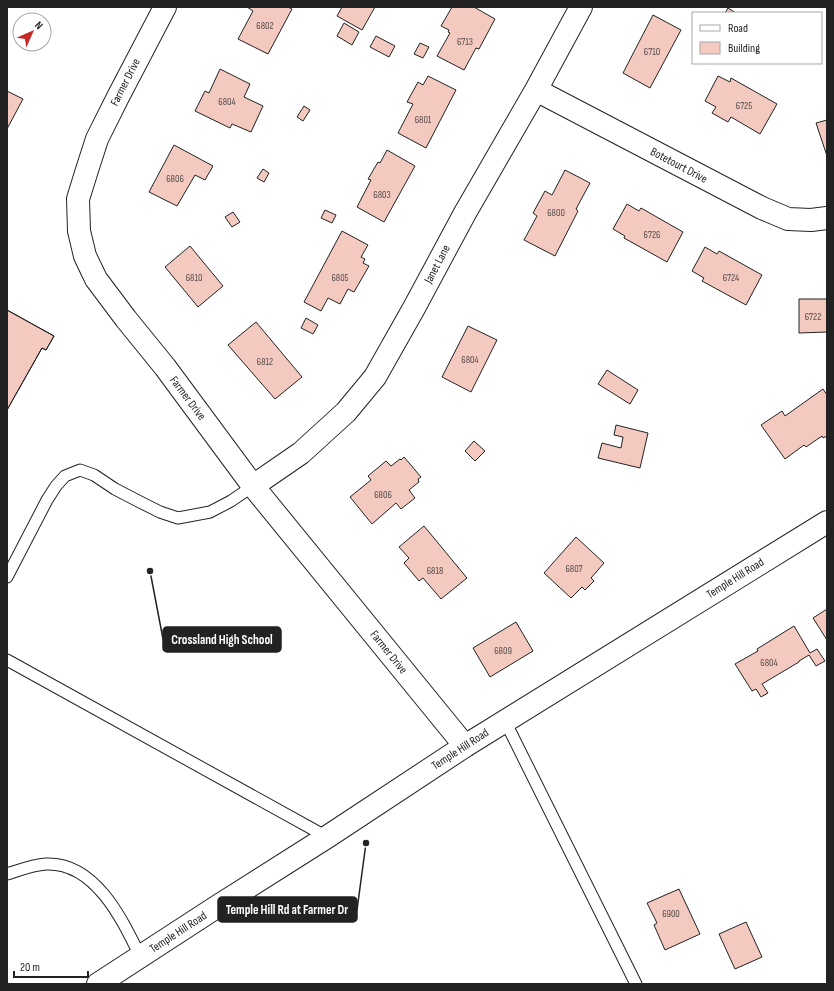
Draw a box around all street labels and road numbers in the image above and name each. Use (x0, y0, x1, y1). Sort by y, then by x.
street label: Farmer Drive (107, 56, 144, 108)
street label: Botetourt Drive (648, 144, 710, 187)
street label: Janet Lane (421, 242, 454, 287)
street label: Farmer Drive (166, 373, 209, 423)
street label: Temple Hill Road (704, 555, 767, 602)
street label: Farmer Drive (367, 628, 411, 677)
street label: Temple Hill Road (429, 725, 492, 773)
street label: Temple Hill Road (147, 908, 210, 956)

